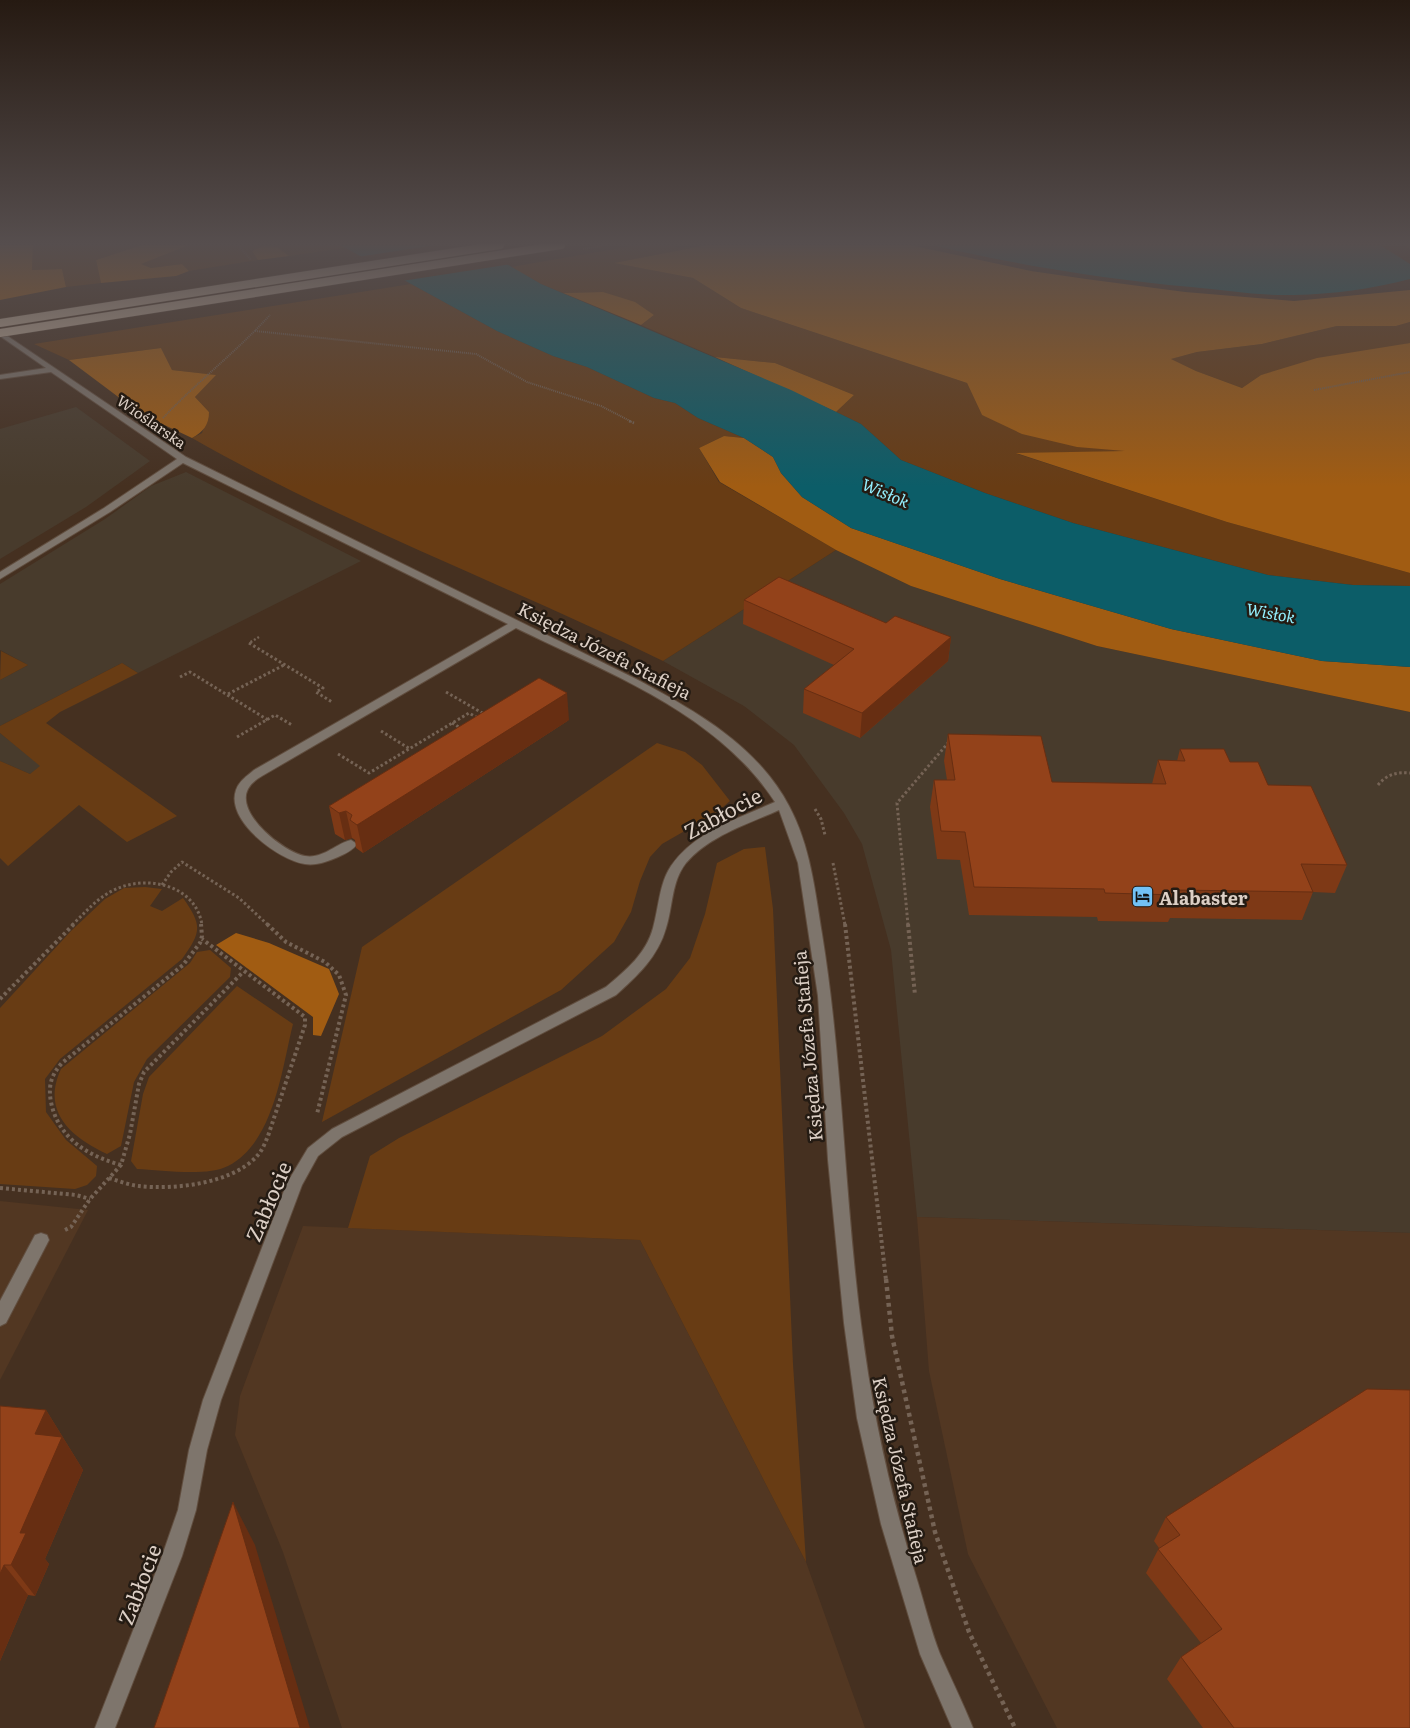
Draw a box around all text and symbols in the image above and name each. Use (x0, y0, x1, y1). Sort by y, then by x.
street label: Wioślarska (112, 388, 192, 454)
water label: Wisłok (859, 471, 914, 513)
street label: Księdza Józefa Stafieja (514, 595, 697, 706)
water label: Wisłok (1245, 596, 1298, 628)
street label: Zabłocie (677, 778, 767, 846)
place label: Alabaster (1159, 884, 1248, 911)
hotel icon: Alabaster (1131, 885, 1155, 909)
street label: Księdza Józefa Stafieja (785, 949, 829, 1142)
street label: Zabłocie (236, 1156, 298, 1246)
street label: Księdza Józefa Stafieja (866, 1374, 936, 1567)
street label: Zabłocie (108, 1539, 168, 1629)

